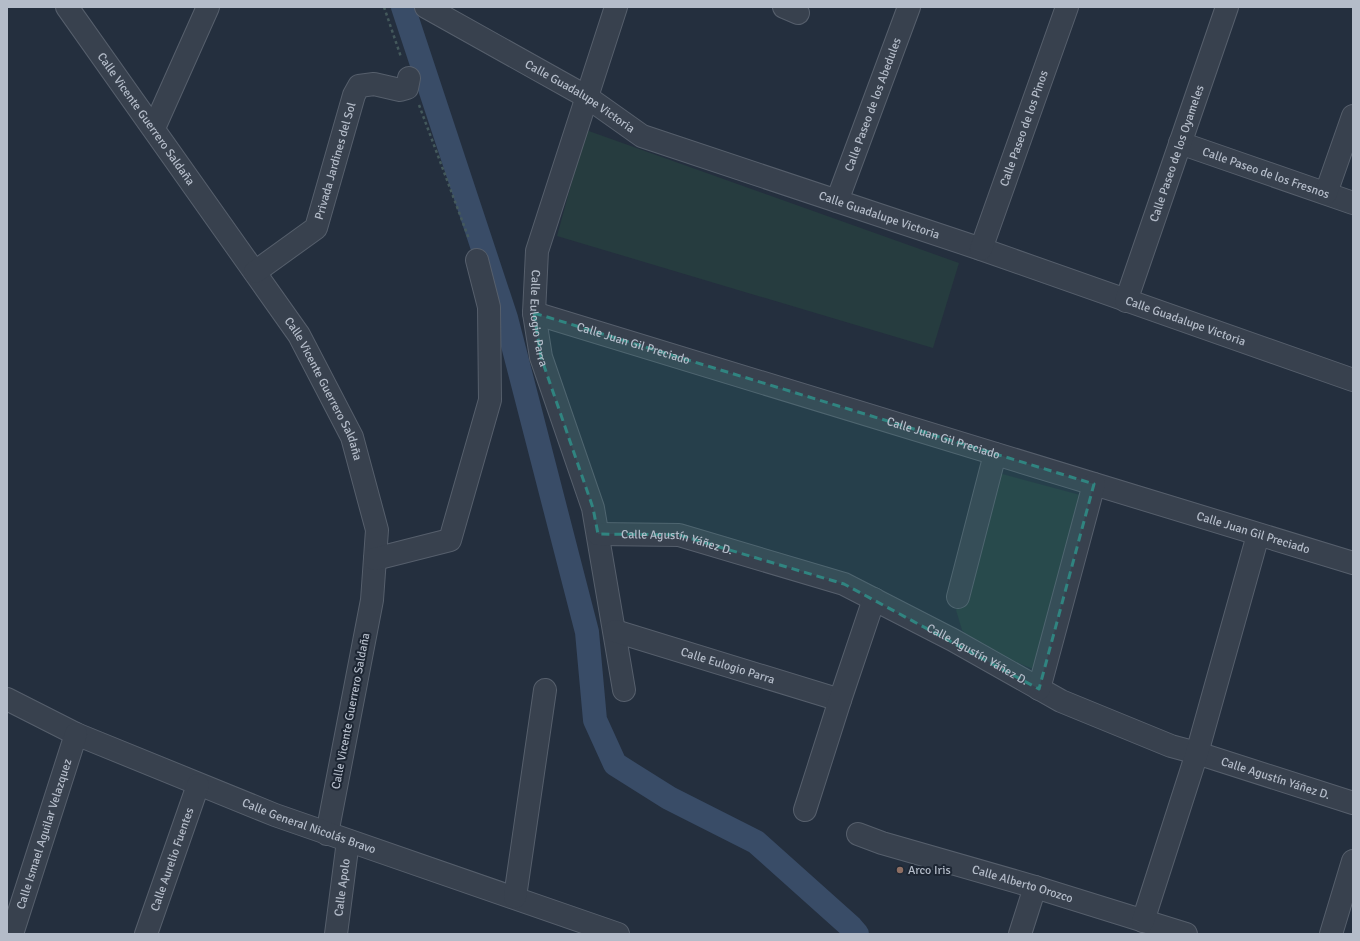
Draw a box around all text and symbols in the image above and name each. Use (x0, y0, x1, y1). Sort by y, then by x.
street label: Calle Paseo de los Abedules (841, 36, 904, 173)
street label: Calle Vicente Guerrero Saldaña (94, 50, 198, 188)
street label: Calle Guadalupe Victoria (522, 56, 638, 136)
street label: Calle Paseo de los Pinos (996, 68, 1051, 189)
street label: Calle Paseo de los Oyameles (1146, 83, 1207, 224)
street label: Privada Jardines del Sol (311, 100, 359, 221)
street label: Calle Paseo de los Fresnos (1200, 144, 1332, 202)
street label: Calle Guadalupe Victoria (817, 188, 942, 242)
street label: Calle Eulogio Parra (526, 269, 551, 369)
street label: Calle Guadalupe Victoria (1123, 293, 1248, 349)
street label: Calle Vicente Guerrero Saldaña (281, 314, 365, 462)
street label: Calle Juan Gil Preciado (575, 319, 692, 368)
street label: Calle Juan Gil Preciado (885, 414, 1002, 462)
street label: Calle Juan Gil Preciado (1195, 508, 1312, 557)
street label: Calle Agustín Yáñez D. (621, 527, 735, 558)
street label: Calle Agustín Yáñez D. (924, 620, 1031, 688)
street label: Calle Vicente Guerrero Saldaña (328, 632, 374, 790)
street label: Calle Eulogio Parra (679, 644, 777, 687)
street label: Calle Agustín Yáñez D. (1219, 754, 1332, 803)
street label: Calle Ismael Aguilar Velazquez (13, 757, 75, 911)
street label: Calle General Nicolás Bravo (240, 795, 378, 857)
street label: Calle Aurelio Fuentes (147, 806, 197, 913)
street label: Calle Apolo (331, 857, 353, 917)
street label: Calle Alberto Orozco (970, 862, 1075, 906)
place label: Arco Iris (908, 863, 951, 878)
marker: Arco Iris (895, 865, 905, 875)

